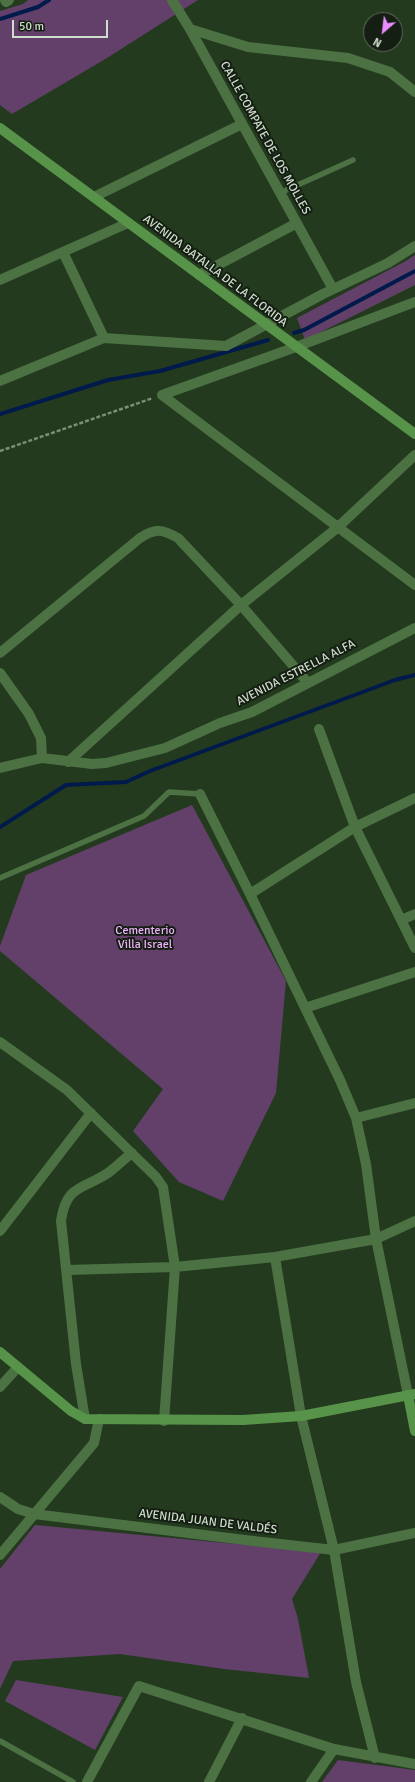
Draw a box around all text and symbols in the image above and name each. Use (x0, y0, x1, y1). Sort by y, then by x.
scale bar (14, 12, 110, 38)
north arrow (363, 12, 403, 52)
text: 50 m (19, 19, 44, 34)
text: N (371, 35, 384, 50)
street label: CALLE COMPATE DE LOS MOLLES (217, 59, 313, 217)
street label: AVENIDA BATALLA DE LA FLORIDA (140, 212, 290, 330)
street label: AVENIDA ESTRELLA ALFA (234, 637, 358, 709)
park label: Cementerio Villa Israel (115, 924, 175, 952)
street label: AVENIDA JUAN DE VALDÉS (138, 1506, 278, 1538)

